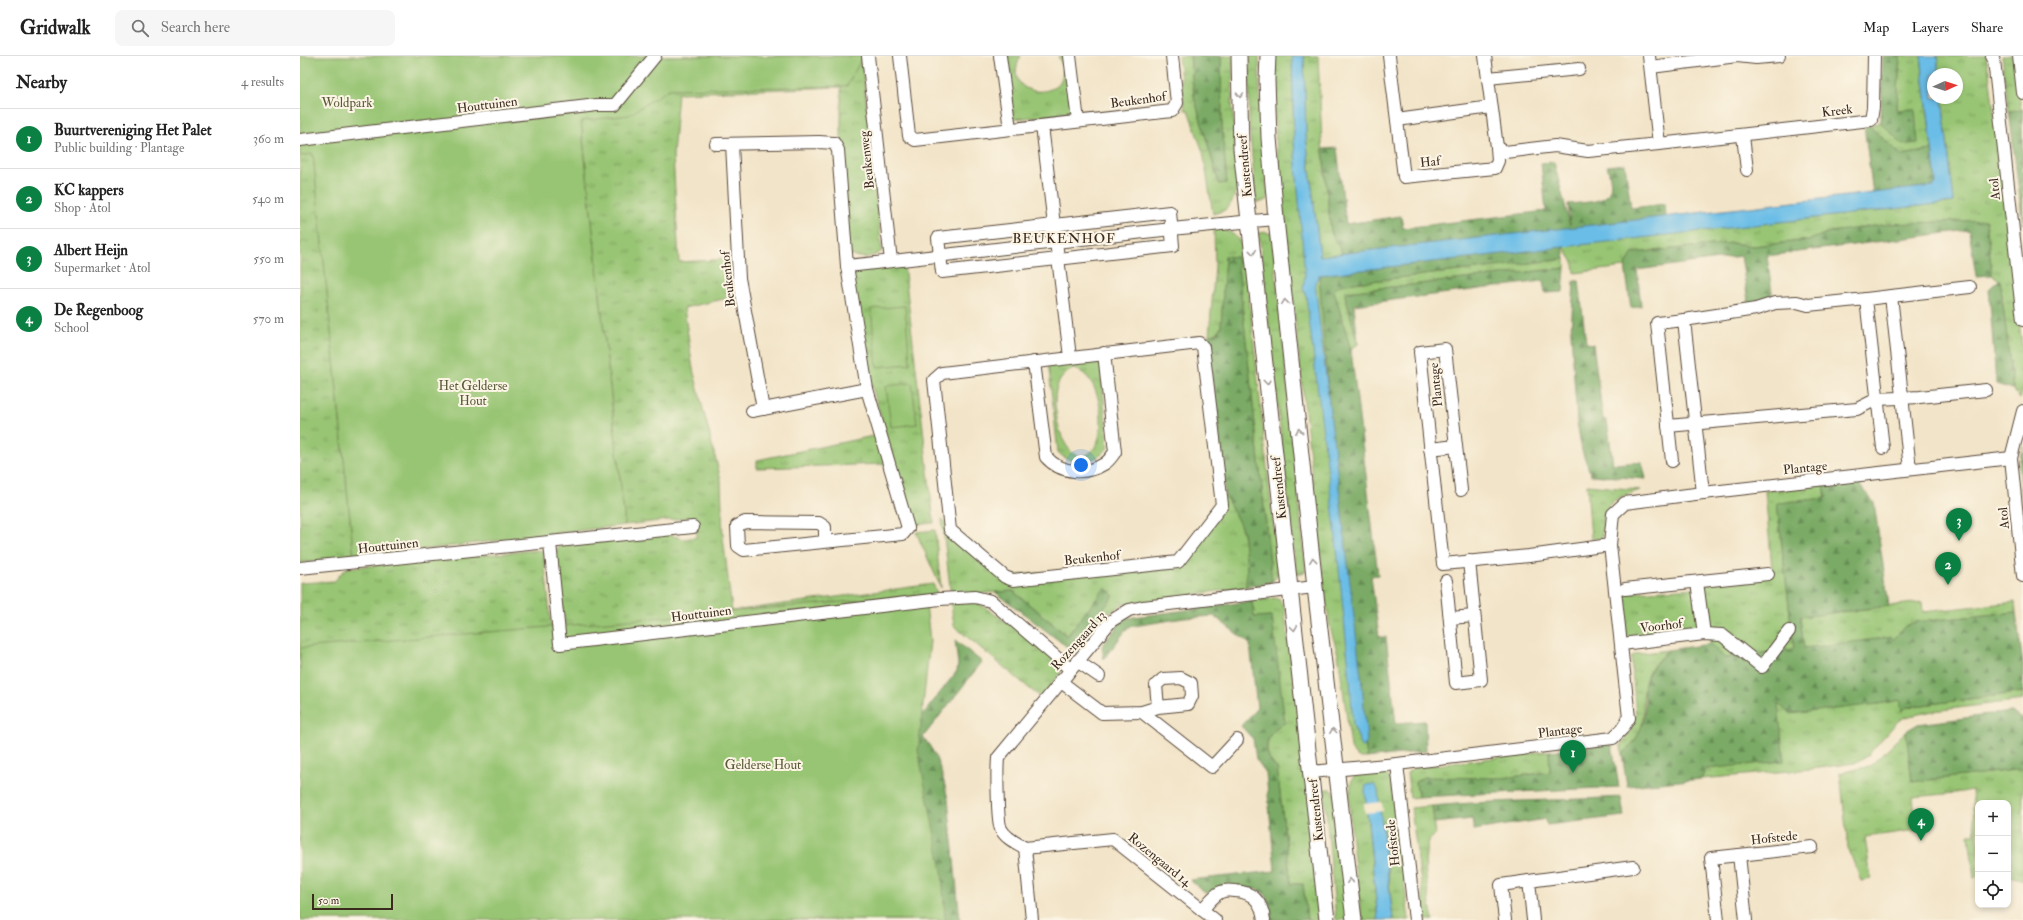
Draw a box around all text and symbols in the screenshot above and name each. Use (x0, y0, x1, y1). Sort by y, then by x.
search box (115, 10, 395, 46)
text: Gridwalk (20, 16, 91, 40)
icon: search (129, 17, 151, 39)
text: Search here (161, 18, 230, 37)
text: Map (1863, 19, 1889, 36)
text: Layers (1911, 19, 1949, 36)
text: Share (1971, 19, 2003, 36)
north arrow (1927, 68, 1963, 104)
text: Nearby (16, 72, 67, 93)
text: 4 results (241, 74, 284, 90)
street label: Beukenhof (1109, 88, 1169, 112)
one-way arrow (1236, 92, 1244, 98)
street label: Houttuinen (456, 93, 519, 117)
park label: Woldpark (321, 95, 373, 112)
street label: Kreek (1821, 101, 1854, 121)
text: Buurtvereniging Het Palet (54, 121, 212, 140)
street label: Beukenweg (856, 129, 878, 190)
text: 1 (27, 131, 31, 147)
text: 360 m (253, 131, 284, 147)
street label: Kustendreef (1234, 132, 1256, 198)
text: Public building · Plantage (54, 140, 184, 156)
street label: Haf (1419, 153, 1443, 171)
street label: Atol (1986, 176, 2004, 202)
text: KC kappers (54, 181, 124, 200)
text: 2 (26, 191, 32, 207)
text: 540 m (252, 191, 284, 207)
text: Shop · Atol (54, 200, 111, 216)
district label: BEUKENHOF (1012, 230, 1116, 247)
text: Albert Heijn (54, 241, 128, 260)
street label: Beukenhof (717, 248, 739, 308)
one-way arrow (1248, 249, 1257, 255)
text: 3 (27, 251, 32, 267)
text: 550 m (253, 251, 284, 267)
text: Supermarket · Atol (54, 260, 151, 276)
one-way arrow (1281, 299, 1290, 305)
text: De Regenboog (54, 301, 143, 320)
text: 4 (25, 311, 33, 327)
text: 570 m (253, 311, 284, 327)
text: School (54, 320, 89, 336)
street label: Plantage (1426, 361, 1446, 408)
park label: Het Gelderse Hout (438, 378, 508, 409)
one-way arrow (1262, 379, 1271, 385)
one-way arrow (1294, 428, 1303, 434)
street label: Kustendreef (1268, 454, 1290, 520)
your location (1071, 455, 1091, 475)
street label: Plantage (1782, 458, 1829, 478)
street label: Atol (1995, 505, 2013, 531)
pin: 3 (1946, 508, 1972, 541)
street label: Houttuinen (357, 535, 420, 557)
street label: Beukenhof (1063, 547, 1123, 569)
pin: 2 (1935, 552, 1961, 585)
one-way arrow (1308, 557, 1317, 563)
street label: Houttuinen (670, 602, 733, 626)
street label: Rozengaard 13 (1048, 608, 1110, 674)
street label: Voorhof (1639, 615, 1685, 637)
one-way arrow (1289, 625, 1298, 631)
street label: Plantage (1537, 720, 1584, 742)
one-way arrow (1329, 728, 1338, 734)
pin: 1 (1560, 740, 1586, 773)
park label: Gelderse Hout (725, 757, 801, 773)
street label: Kustendreef (1305, 776, 1327, 842)
map controls (1975, 800, 2011, 908)
button: + (1975, 800, 2011, 836)
pin: 4 (1908, 808, 1934, 841)
street label: Hofstede (1383, 818, 1403, 867)
street label: Hofstede (1750, 828, 1799, 848)
street label: Rozengaard 14 (1125, 829, 1195, 891)
button: − (1975, 836, 2011, 872)
button: locate (1975, 872, 2011, 908)
one-way arrow (1346, 878, 1355, 884)
scale bar (312, 892, 393, 911)
text: 50 m (318, 894, 339, 907)

